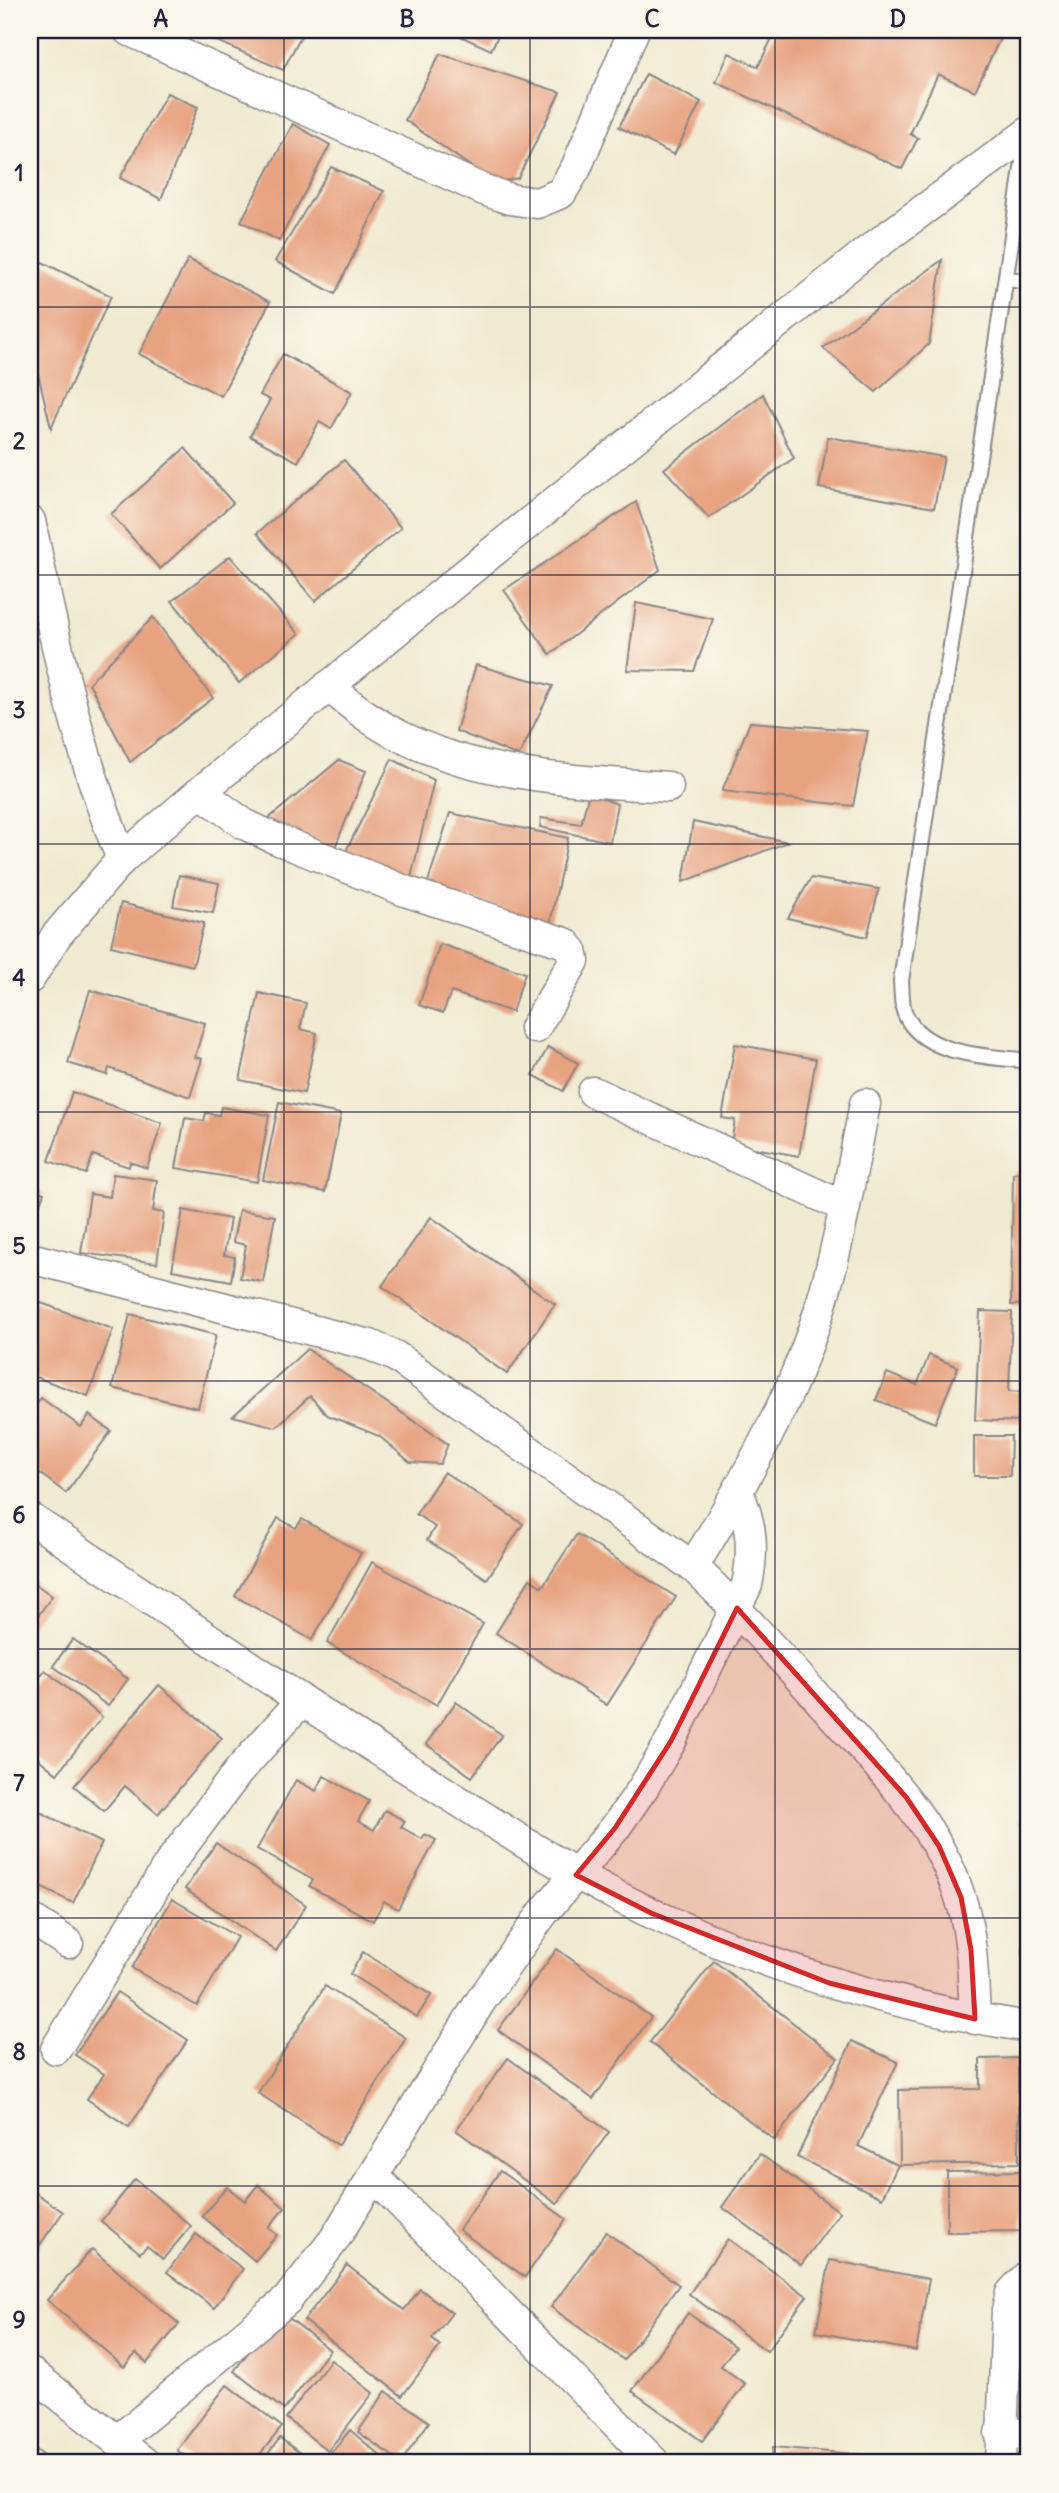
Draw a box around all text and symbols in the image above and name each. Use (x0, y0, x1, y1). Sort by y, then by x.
text: A (154, 4, 169, 33)
text: B (399, 4, 415, 33)
text: C (644, 4, 660, 33)
text: D (890, 4, 906, 33)
text: 1 (14, 158, 24, 187)
text: 2 (13, 426, 26, 455)
text: 3 (12, 695, 26, 724)
text: 4 (12, 963, 26, 992)
text: 5 (12, 1231, 26, 1260)
text: 6 (12, 1500, 26, 1529)
text: 7 (13, 1768, 25, 1797)
text: 8 (12, 2037, 26, 2066)
text: 9 (12, 2305, 26, 2334)

